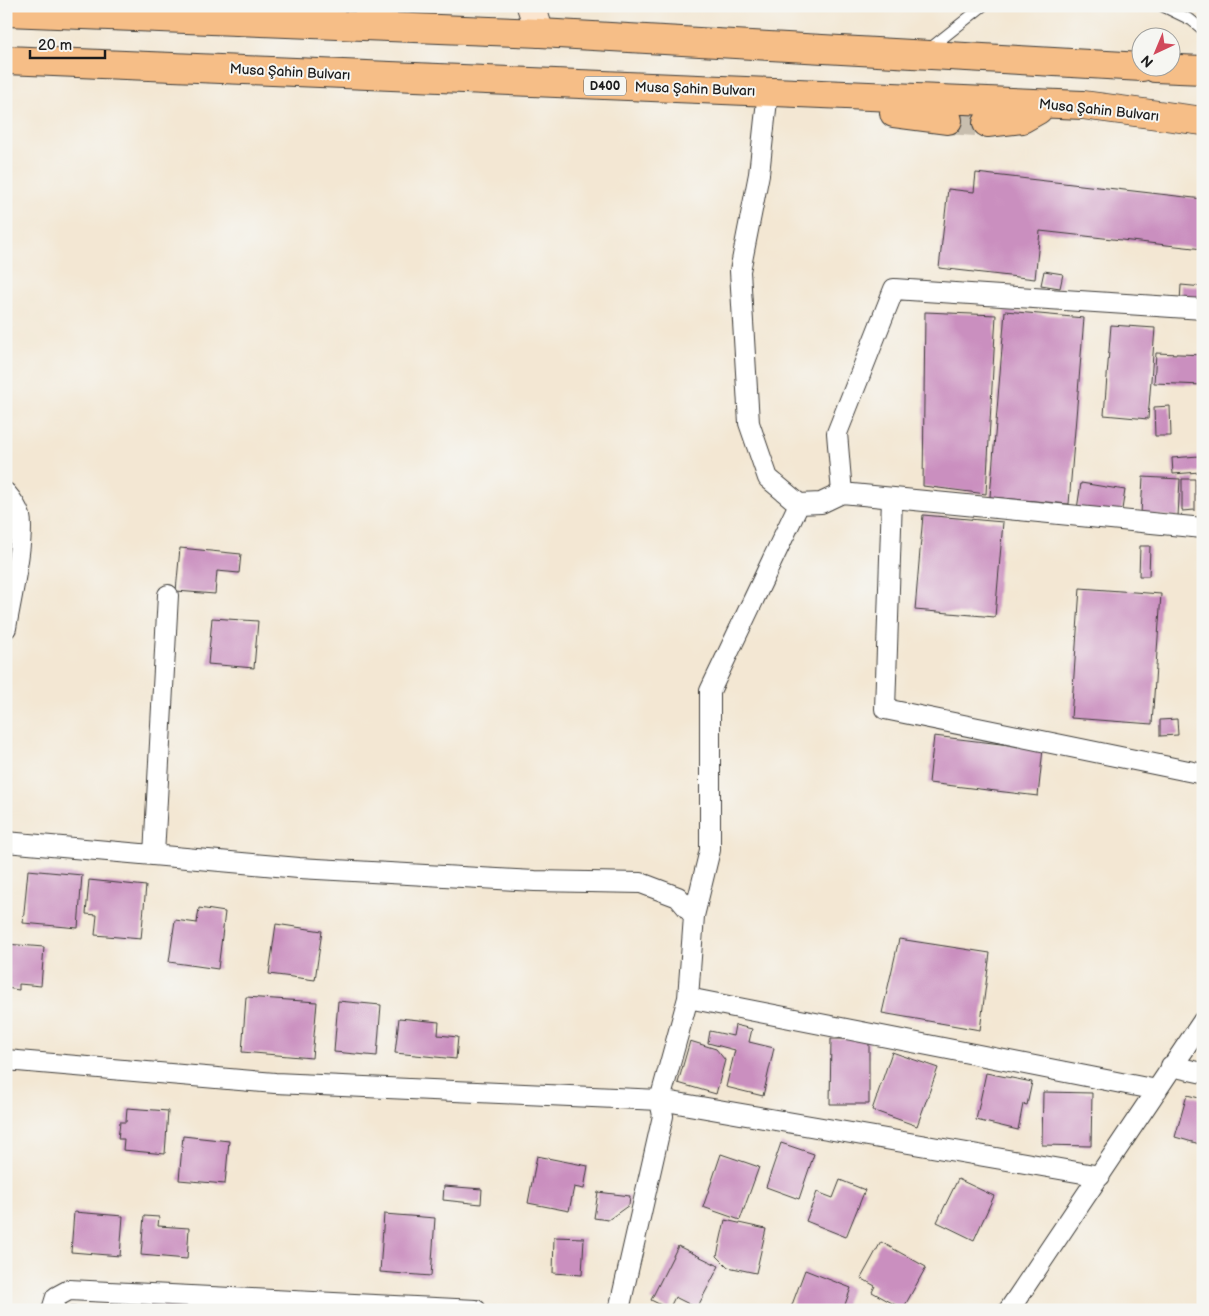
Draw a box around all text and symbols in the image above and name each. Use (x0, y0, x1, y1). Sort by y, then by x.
scale bar (30, 28, 105, 60)
north arrow (1132, 28, 1182, 78)
text: 20 m (38, 36, 72, 55)
text: N (1138, 51, 1157, 71)
street label: Musa Şahin Bulvarı (229, 60, 351, 84)
road number: D400 (584, 76, 626, 95)
street label: Musa Şahin Bulvarı (634, 78, 756, 100)
street label: Musa Şahin Bulvarı (1038, 95, 1160, 125)

